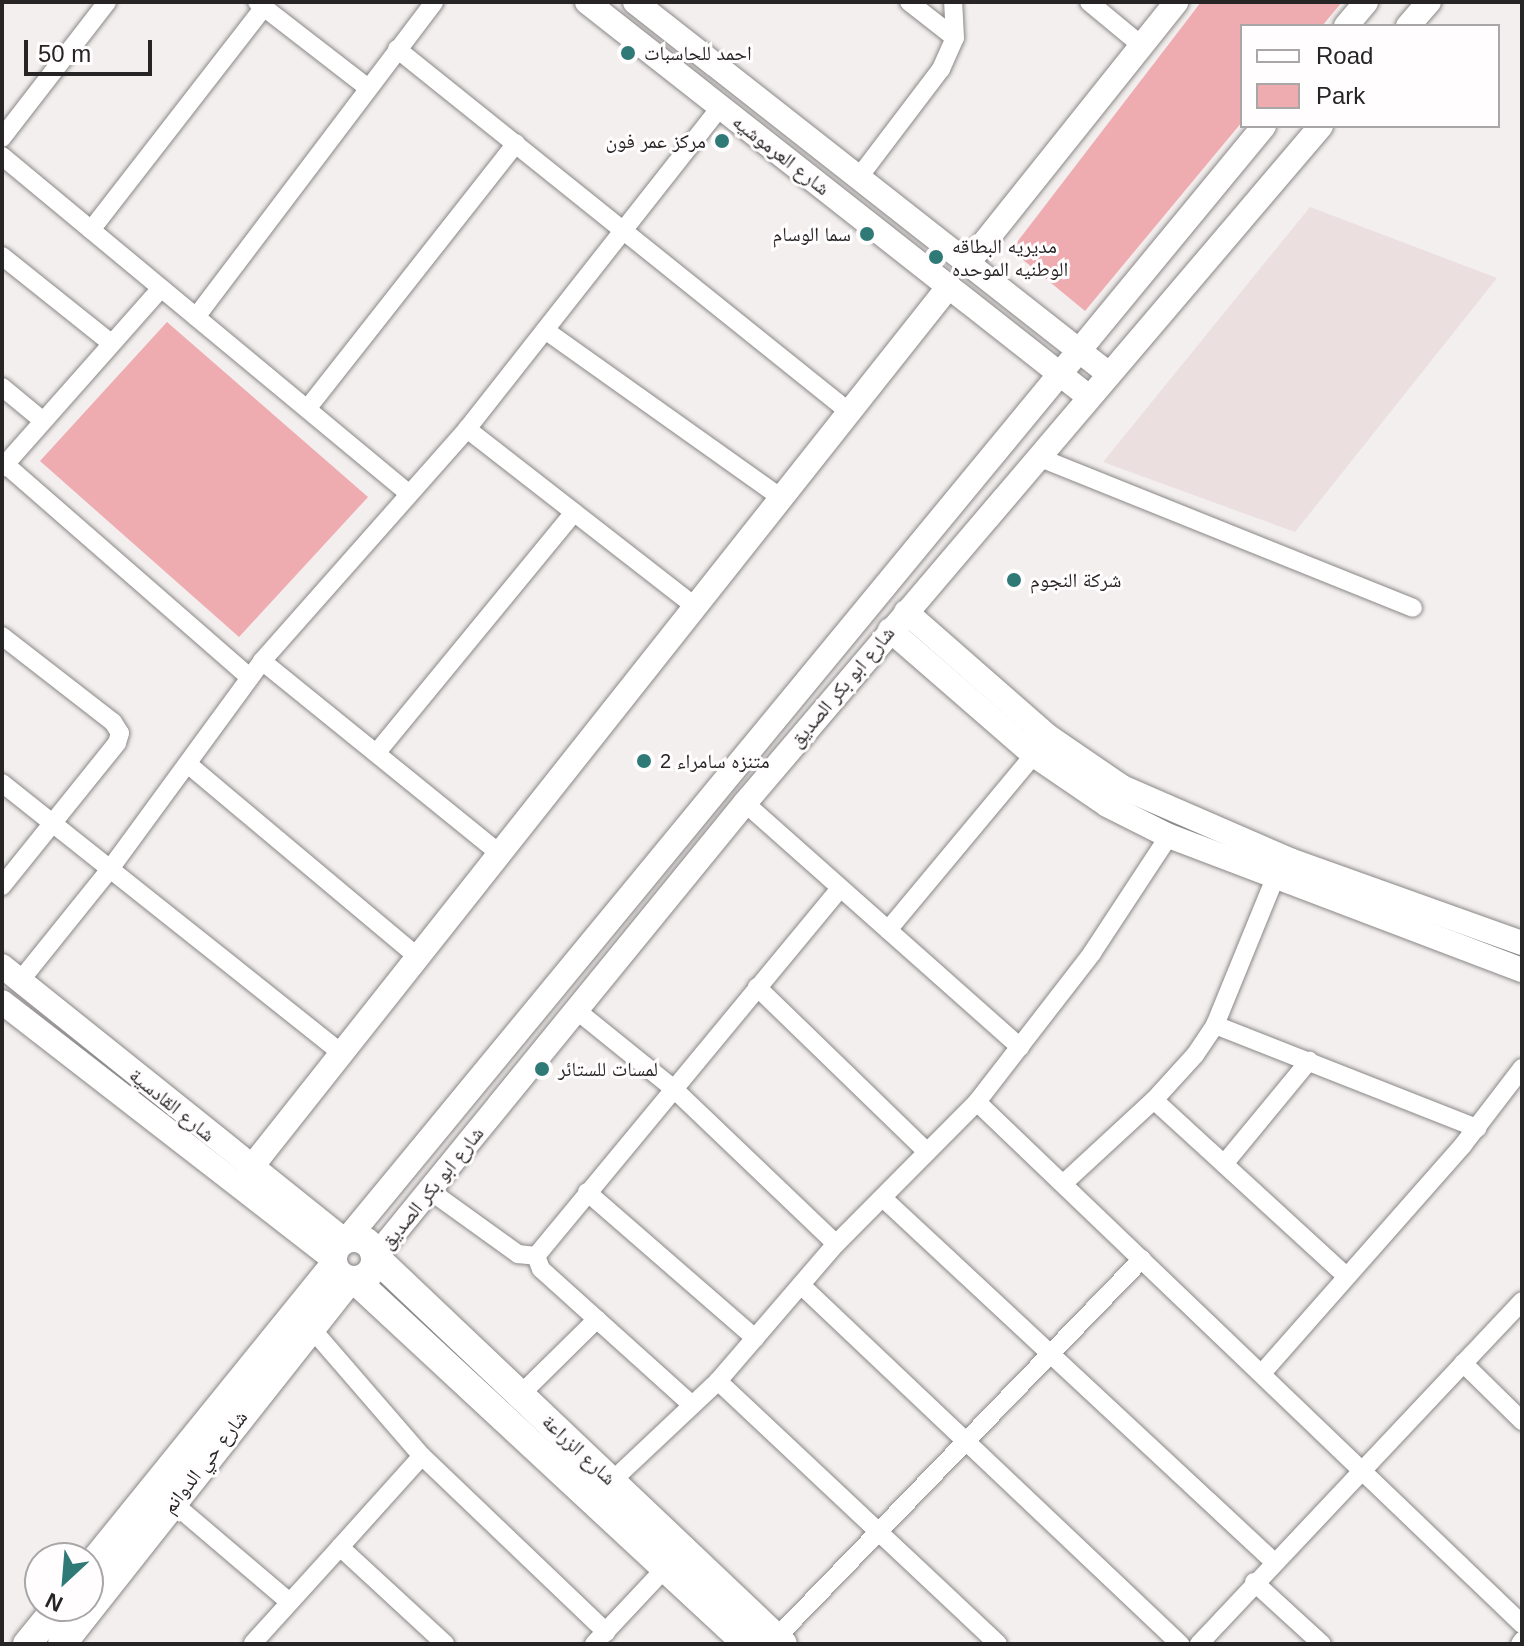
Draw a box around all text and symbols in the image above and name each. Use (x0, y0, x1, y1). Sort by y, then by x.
scale bar (28, 24, 156, 74)
legend (1240, 24, 1500, 128)
text: 50 m (38, 40, 91, 67)
place label: احمد للحاسبات (644, 41, 752, 65)
text: Road (1316, 42, 1373, 69)
marker: احمد للحاسبات (619, 44, 637, 62)
text: Park (1316, 82, 1365, 109)
street label: شارع العرموشيه (728, 110, 834, 200)
place label: مركز عمر فون (605, 129, 706, 153)
marker: مركز عمر فون (713, 132, 731, 150)
place label: سما الوسام (773, 222, 851, 246)
marker: سما الوسام (858, 225, 876, 243)
place label: مديريه البطاقه الوطنيه الموحده (952, 234, 1068, 281)
marker: مديريه البطاقه الوطنيه الموحده (927, 248, 945, 266)
place label: شركة النجوم (1030, 568, 1121, 592)
marker: شركة النجوم (1005, 571, 1023, 589)
street label: شارع ابو بكر الصديق (784, 622, 900, 752)
place label: متنزه سامراء 2 (660, 749, 770, 773)
marker: متنزه سامراء 2 (635, 752, 653, 770)
place label: لمسات للستائر (558, 1057, 658, 1081)
marker: لمسات للستائر (533, 1060, 551, 1078)
street label: شارع القادسية (124, 1063, 220, 1147)
street label: شارع ابو بكر الصديق (375, 1122, 489, 1254)
street label: شارع حي الدوانم (157, 1406, 253, 1518)
street label: شارع الزراعة (537, 1410, 621, 1490)
north arrow (24, 1542, 104, 1622)
text: N (42, 1588, 67, 1617)

